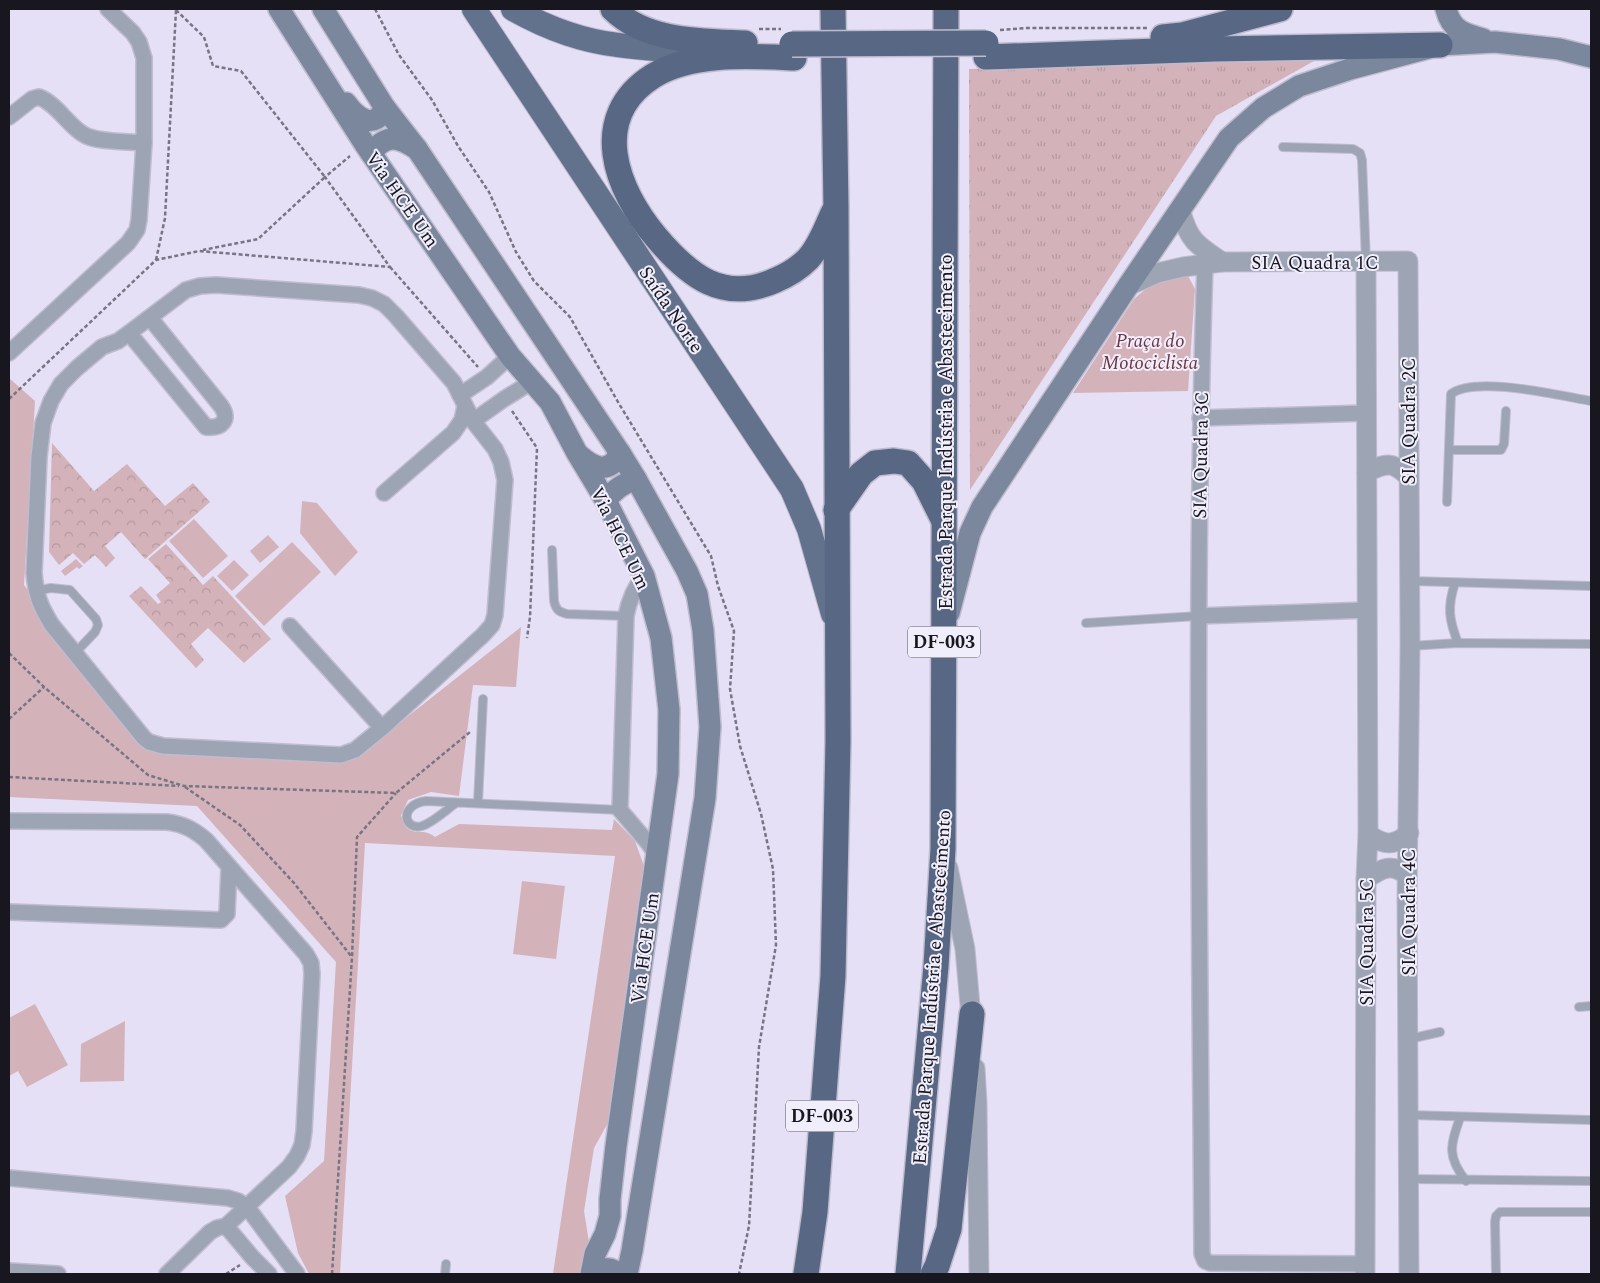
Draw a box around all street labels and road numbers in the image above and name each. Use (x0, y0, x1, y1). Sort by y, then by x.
street label: Via HCE Um (358, 146, 446, 254)
street label: SIA Quadra 1C (1251, 249, 1379, 278)
street label: Estrada Parque Indústria e Abastecimento (932, 254, 961, 610)
street label: Saída Norte (631, 261, 711, 359)
street label: SIA Quadra 2C (1395, 357, 1424, 485)
street label: SIA Quadra 3C (1186, 391, 1217, 519)
street label: Via HCE Um (582, 482, 657, 595)
road number: DF-003 (908, 626, 980, 658)
street label: Estrada Parque Indústria e Abastecimento (906, 809, 959, 1165)
street label: SIA Quadra 4C (1395, 848, 1424, 976)
street label: SIA Quadra 5C (1353, 878, 1382, 1006)
street label: Via HCE Um (623, 891, 668, 1006)
road number: DF-003 (786, 1100, 858, 1132)

